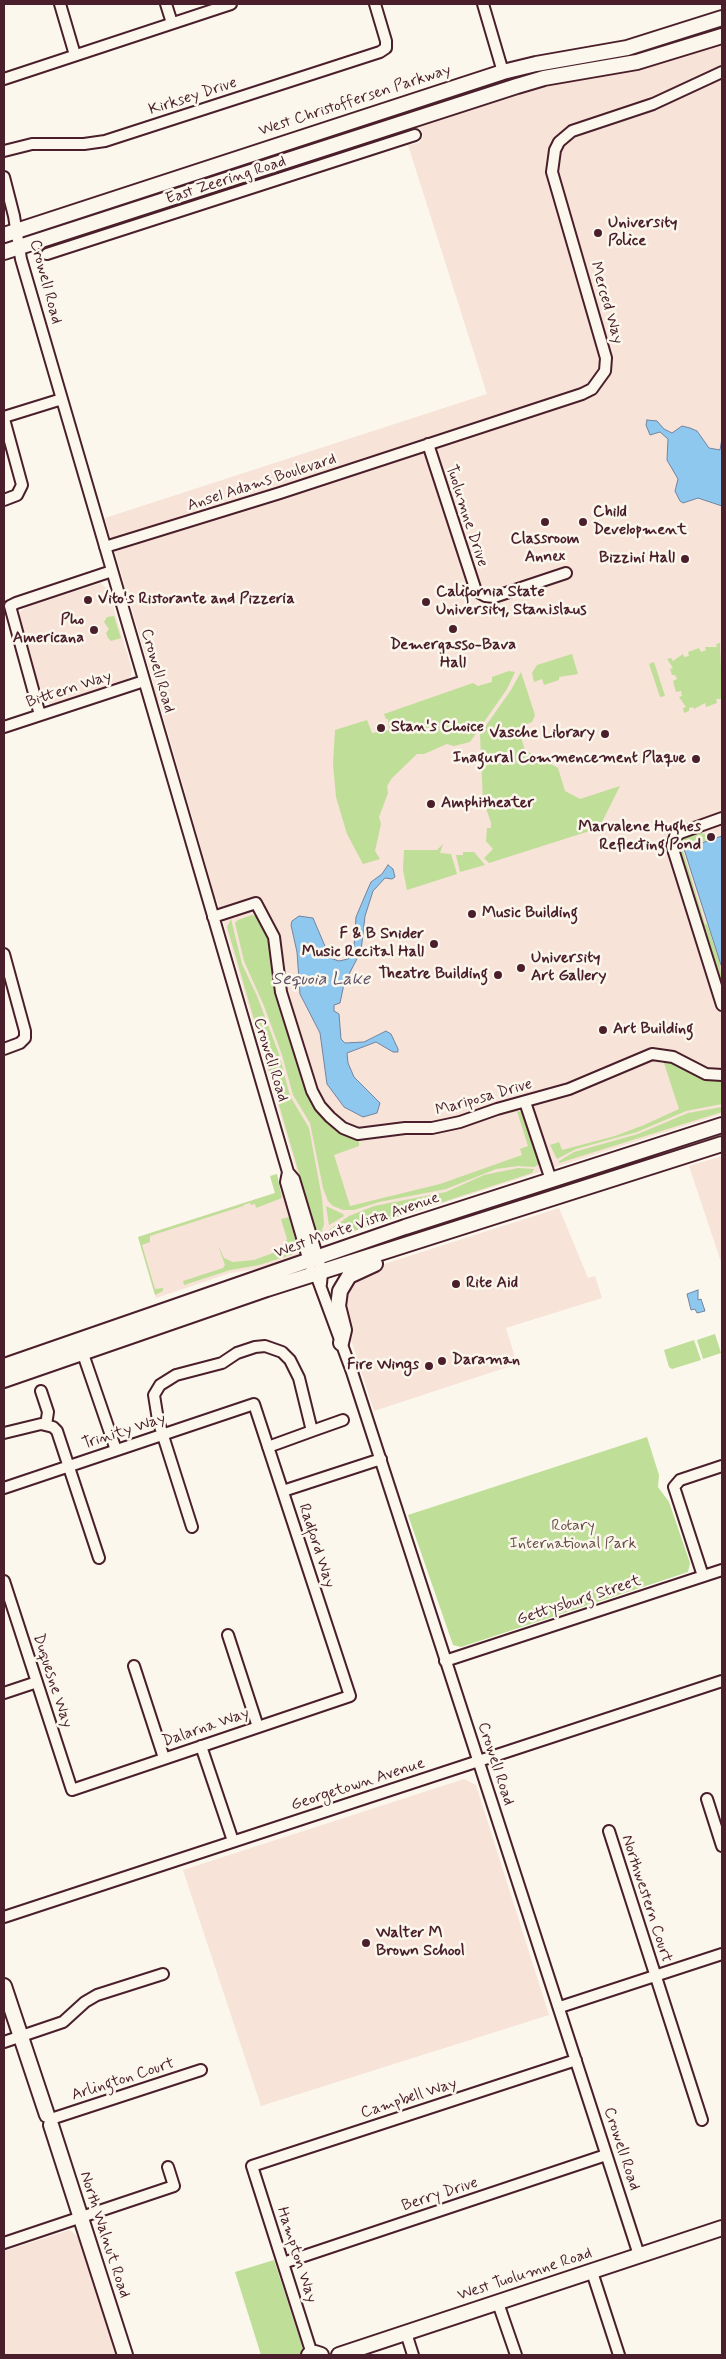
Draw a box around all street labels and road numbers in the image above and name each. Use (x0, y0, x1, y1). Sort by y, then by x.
street label: West Christoffersen Parkway (257, 61, 453, 141)
street label: Kirksey Drive (147, 74, 239, 120)
street label: East Zeering Road (163, 153, 289, 209)
street label: Crowell Road (25, 238, 65, 326)
street label: Merced Way (585, 260, 627, 346)
street label: Ansel Adams Boulevard (185, 450, 339, 516)
street label: Tuolumne Drive (440, 462, 492, 570)
street label: Crowell Road (136, 627, 178, 715)
street label: Bittern Way (24, 667, 114, 713)
street label: Crowell Road (248, 1016, 292, 1104)
street label: Mariposa Drive (433, 1075, 535, 1121)
street label: West Monte Vista Avenue (272, 1189, 442, 1263)
street label: Trinity Way (80, 1410, 168, 1454)
street label: Radford Way (293, 1502, 339, 1590)
street label: Gettysburg Street (514, 1572, 644, 1630)
street label: Duquesne Way (28, 1632, 76, 1730)
street label: Dalarna Way (160, 1704, 252, 1752)
street label: Crowell Road (472, 1720, 518, 1808)
street label: Georgetown Avenue (289, 1754, 427, 1816)
street label: Northwestern Court (616, 1833, 676, 1965)
street label: Arlington Court (69, 2054, 177, 2106)
street label: Campbell Way (359, 2074, 459, 2124)
street label: Crowell Road (598, 2105, 644, 2193)
street label: North Walnut Road (74, 2169, 134, 2301)
street label: Berry Drive (399, 2174, 481, 2216)
street label: Hampton Way (271, 2205, 321, 2305)
street label: West Tuolumne Road (455, 2244, 595, 2306)

